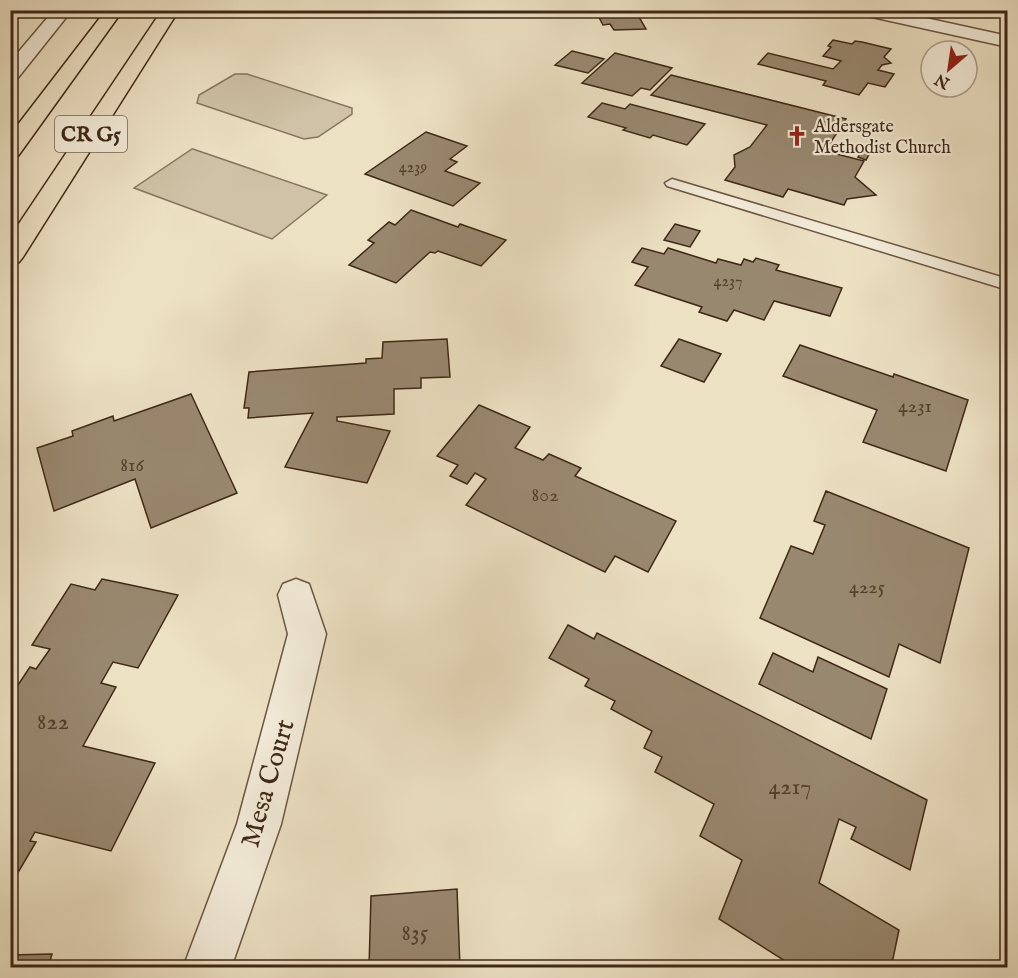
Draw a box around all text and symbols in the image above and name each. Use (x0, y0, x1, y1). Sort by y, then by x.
north arrow (919, 39, 979, 99)
text: N (932, 68, 954, 93)
road number: CR G5 (55, 116, 127, 152)
place label: Aldersgate Methodist Church (813, 116, 951, 160)
church icon: Aldersgate Methodist Church (785, 124, 809, 148)
house number: 4239 (399, 158, 427, 178)
house number: 4237 (714, 272, 742, 292)
house number: 4231 (898, 394, 932, 419)
house number: 816 (120, 453, 144, 478)
house number: 802 (531, 483, 559, 508)
house number: 4225 (849, 575, 885, 600)
house number: 822 (37, 707, 69, 738)
street label: Mesa Court (234, 716, 303, 851)
house number: 4217 (768, 772, 812, 803)
house number: 835 (401, 918, 429, 949)

